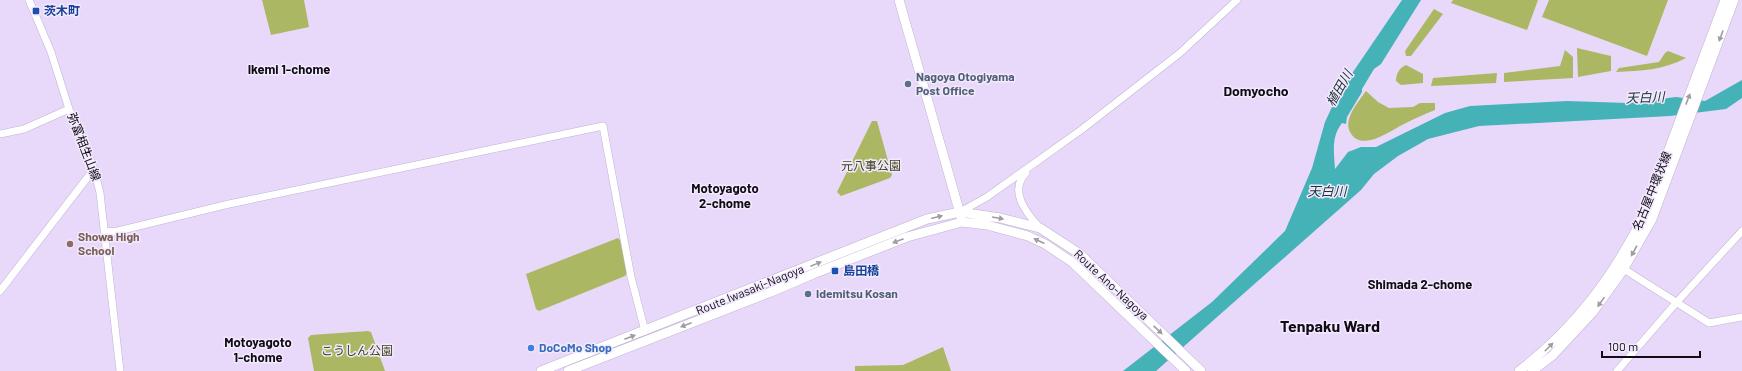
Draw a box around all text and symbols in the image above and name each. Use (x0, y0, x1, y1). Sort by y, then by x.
place label: 茨木町 (44, 3, 80, 17)
marker: 茨木町 (31, 6, 41, 16)
one-way arrow (1718, 30, 1724, 42)
district label: Ikemi 1-chome (248, 61, 330, 77)
water label: 植田川 (1322, 65, 1357, 109)
place label: Nagoya Otogiyama Post Office (916, 69, 1015, 97)
marker: Nagoya Otogiyama Post Office (903, 79, 913, 89)
district label: Domyocho (1223, 82, 1289, 99)
water label: 天白川 (1625, 88, 1667, 106)
one-way arrow (1686, 92, 1692, 104)
street label: 弥富相生山線 (65, 111, 104, 183)
street label: 名古屋中環状線 (1629, 149, 1673, 232)
park label: 元八事公園 (841, 158, 901, 172)
district label: Motoyagoto 2-chome (691, 180, 759, 211)
water label: 天白川 (1307, 183, 1348, 199)
one-way arrow (931, 214, 943, 220)
one-way arrow (992, 215, 1004, 221)
place label: Showa High School (78, 229, 140, 257)
one-way arrow (892, 238, 904, 244)
one-way arrow (1034, 238, 1045, 244)
marker: Showa High School (65, 239, 75, 249)
one-way arrow (1631, 245, 1637, 257)
street label: Route Ano-Nagoya (1072, 246, 1152, 322)
one-way arrow (810, 260, 822, 266)
street label: Route Iwasaki-Nagoya (694, 261, 806, 317)
place label: 島田橋 (843, 263, 880, 277)
marker: 島田橋 (830, 266, 840, 276)
district label: Shimada 2-chome (1368, 276, 1472, 292)
place label: Idemitsu Kosan (816, 286, 898, 300)
marker: Idemitsu Kosan (803, 289, 813, 299)
one-way arrow (1597, 296, 1605, 307)
district label: Tenpaku Ward (1280, 316, 1380, 335)
one-way arrow (680, 322, 692, 328)
one-way arrow (1153, 325, 1163, 335)
one-way arrow (624, 333, 636, 339)
scale bar (1602, 333, 1700, 359)
district label: Motoyagoto 1-chome (224, 334, 292, 365)
text: 100 m (1608, 339, 1638, 353)
place label: DoCoMo Shop (539, 340, 612, 354)
one-way arrow (1544, 342, 1554, 352)
park label: こうしん公園 (321, 343, 393, 357)
marker: DoCoMo Shop (526, 343, 536, 353)

